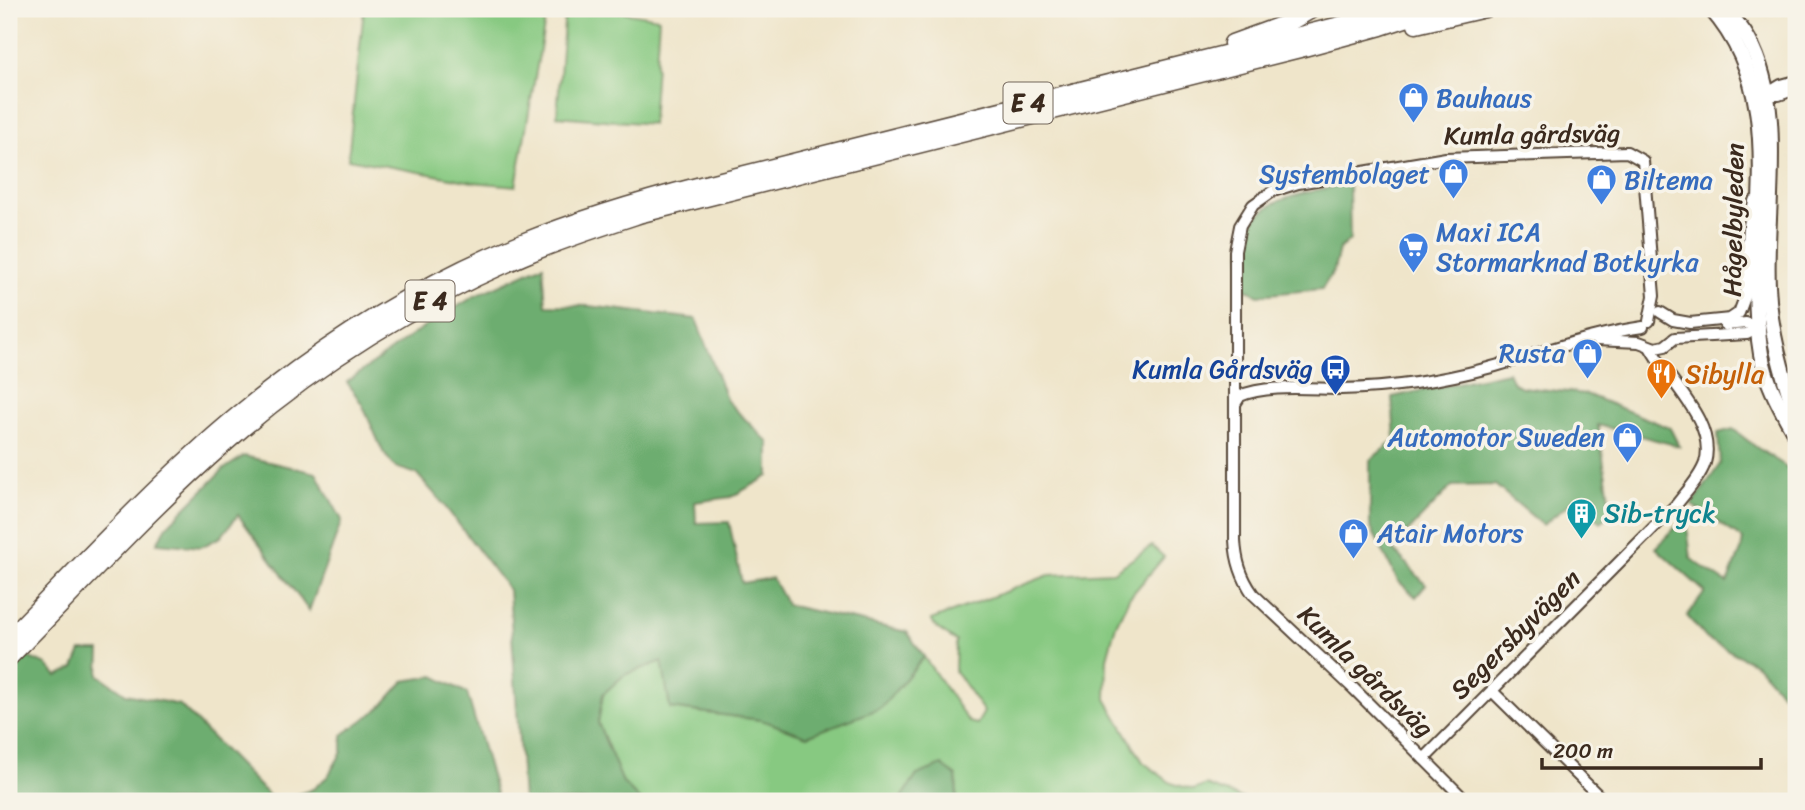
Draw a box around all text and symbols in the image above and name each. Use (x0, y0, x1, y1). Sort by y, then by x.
place label: Bauhaus (1436, 75, 1532, 121)
shop icon: Bauhaus (1396, 81, 1430, 125)
road number: E 4 (1004, 82, 1052, 124)
street label: Kumla gårdsväg (1443, 109, 1621, 159)
street label: Hågelbyleden (1709, 143, 1757, 297)
place label: Systembolaget (1259, 151, 1430, 197)
shop icon: Systembolaget (1436, 157, 1470, 201)
place label: Biltema (1624, 157, 1713, 203)
shop icon: Biltema (1584, 163, 1618, 207)
place label: Maxi ICA Stormarknad Botkyrka (1436, 209, 1699, 285)
supermarket icon: Maxi ICA Stormarknad Botkyrka (1396, 230, 1430, 274)
road number: E 4 (406, 280, 454, 322)
place label: Rusta (1499, 330, 1566, 376)
shop icon: Rusta (1571, 336, 1605, 380)
place label: Kumla Gårdsväg (1132, 346, 1313, 392)
place label: Sibylla (1685, 351, 1765, 397)
bus stop icon: Kumla Gårdsväg (1319, 352, 1353, 396)
restaurant icon: Sibylla (1645, 357, 1679, 401)
place label: Automotor Sweden (1387, 414, 1605, 460)
shop icon: Automotor Sweden (1611, 420, 1645, 464)
place label: Sib-tryck (1604, 490, 1716, 536)
building icon: Sib-tryck (1564, 496, 1598, 540)
place label: Atair Motors (1376, 510, 1523, 556)
shop icon: Atair Motors (1337, 516, 1371, 560)
street label: Segersbyvägen (1438, 557, 1592, 711)
street label: Kumla gårdsväg (1287, 593, 1445, 749)
scale bar (1542, 726, 1761, 770)
text: 200 m (1553, 732, 1613, 770)

